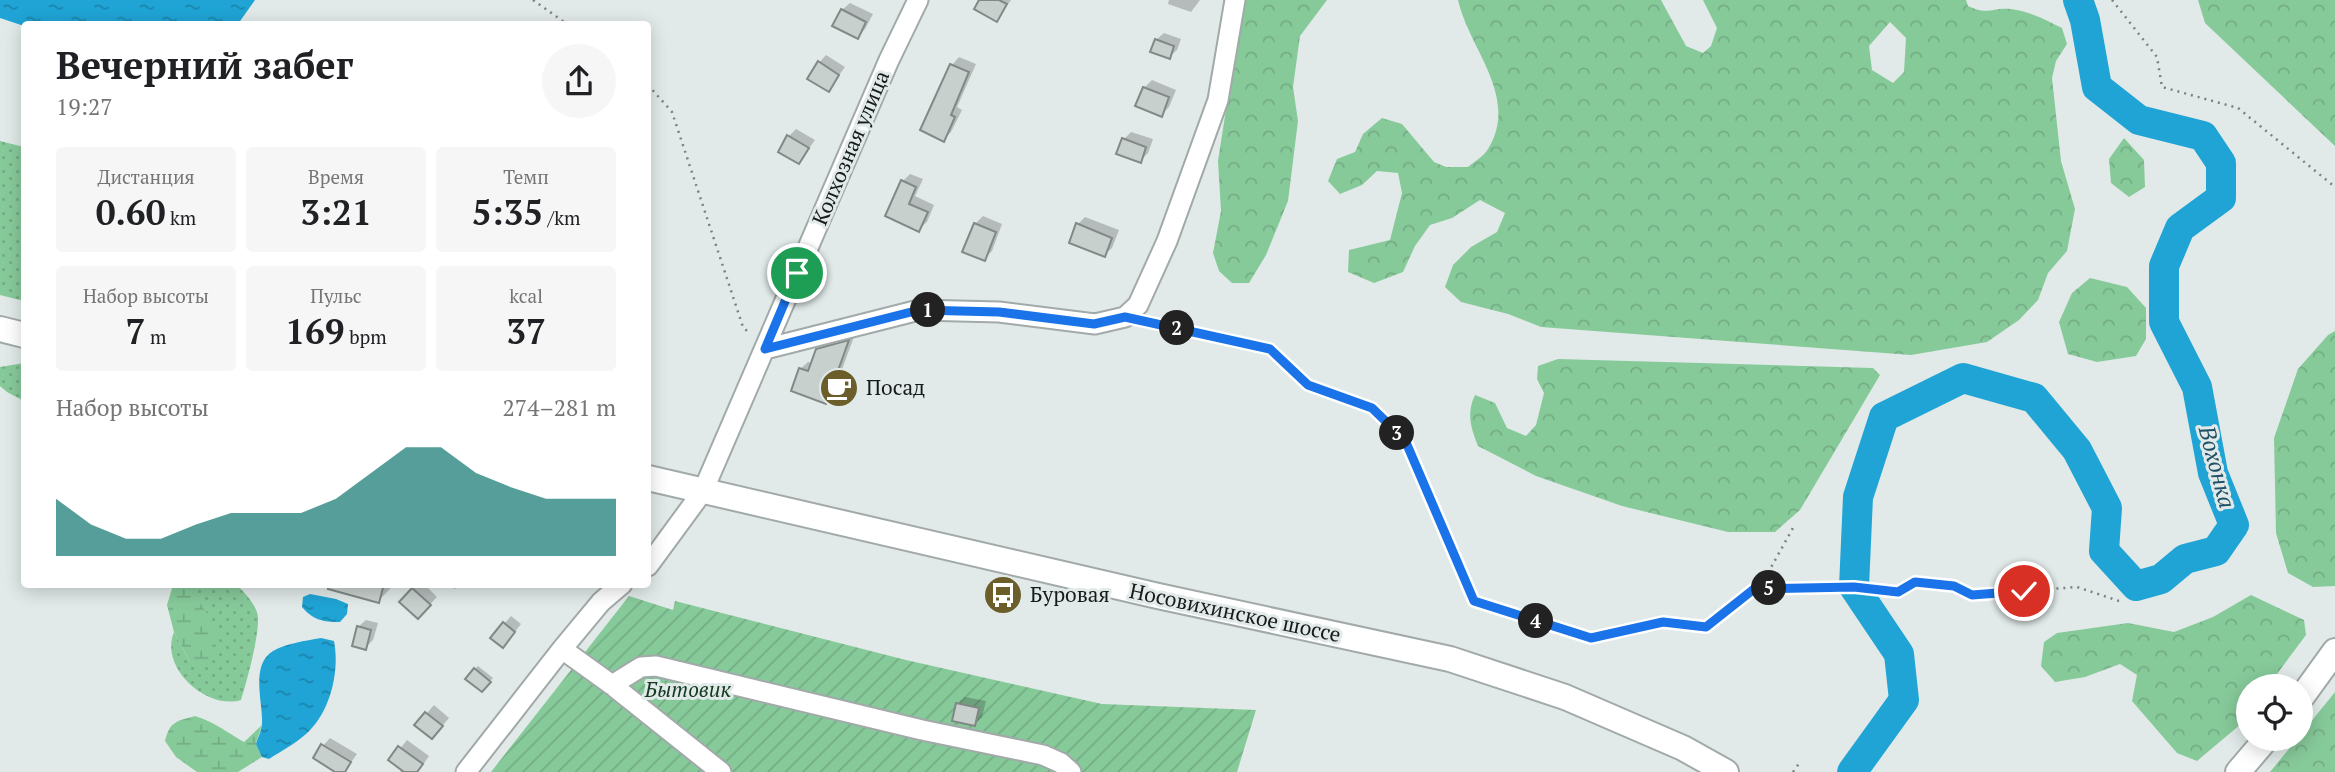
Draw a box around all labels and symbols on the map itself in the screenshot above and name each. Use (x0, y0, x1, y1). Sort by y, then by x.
street label: Колхозная улица (805, 66, 895, 229)
pin (767, 243, 827, 303)
pin: 1 (911, 292, 946, 328)
pin: 2 (1160, 310, 1194, 346)
cafe icon: Посад (818, 367, 860, 409)
place label: Посад (866, 373, 925, 401)
pin: 3 (1380, 416, 1414, 450)
water label: Вохонка (2191, 421, 2243, 511)
pin (1994, 561, 2054, 621)
pin: 5 (1752, 570, 1786, 606)
bus stop icon: Буровая (982, 574, 1024, 616)
street label: Носовихинское шоссе (1127, 576, 1343, 648)
place label: Буровая (1030, 580, 1110, 608)
pin: 4 (1518, 604, 1554, 638)
park label: Бытовик (644, 675, 731, 703)

